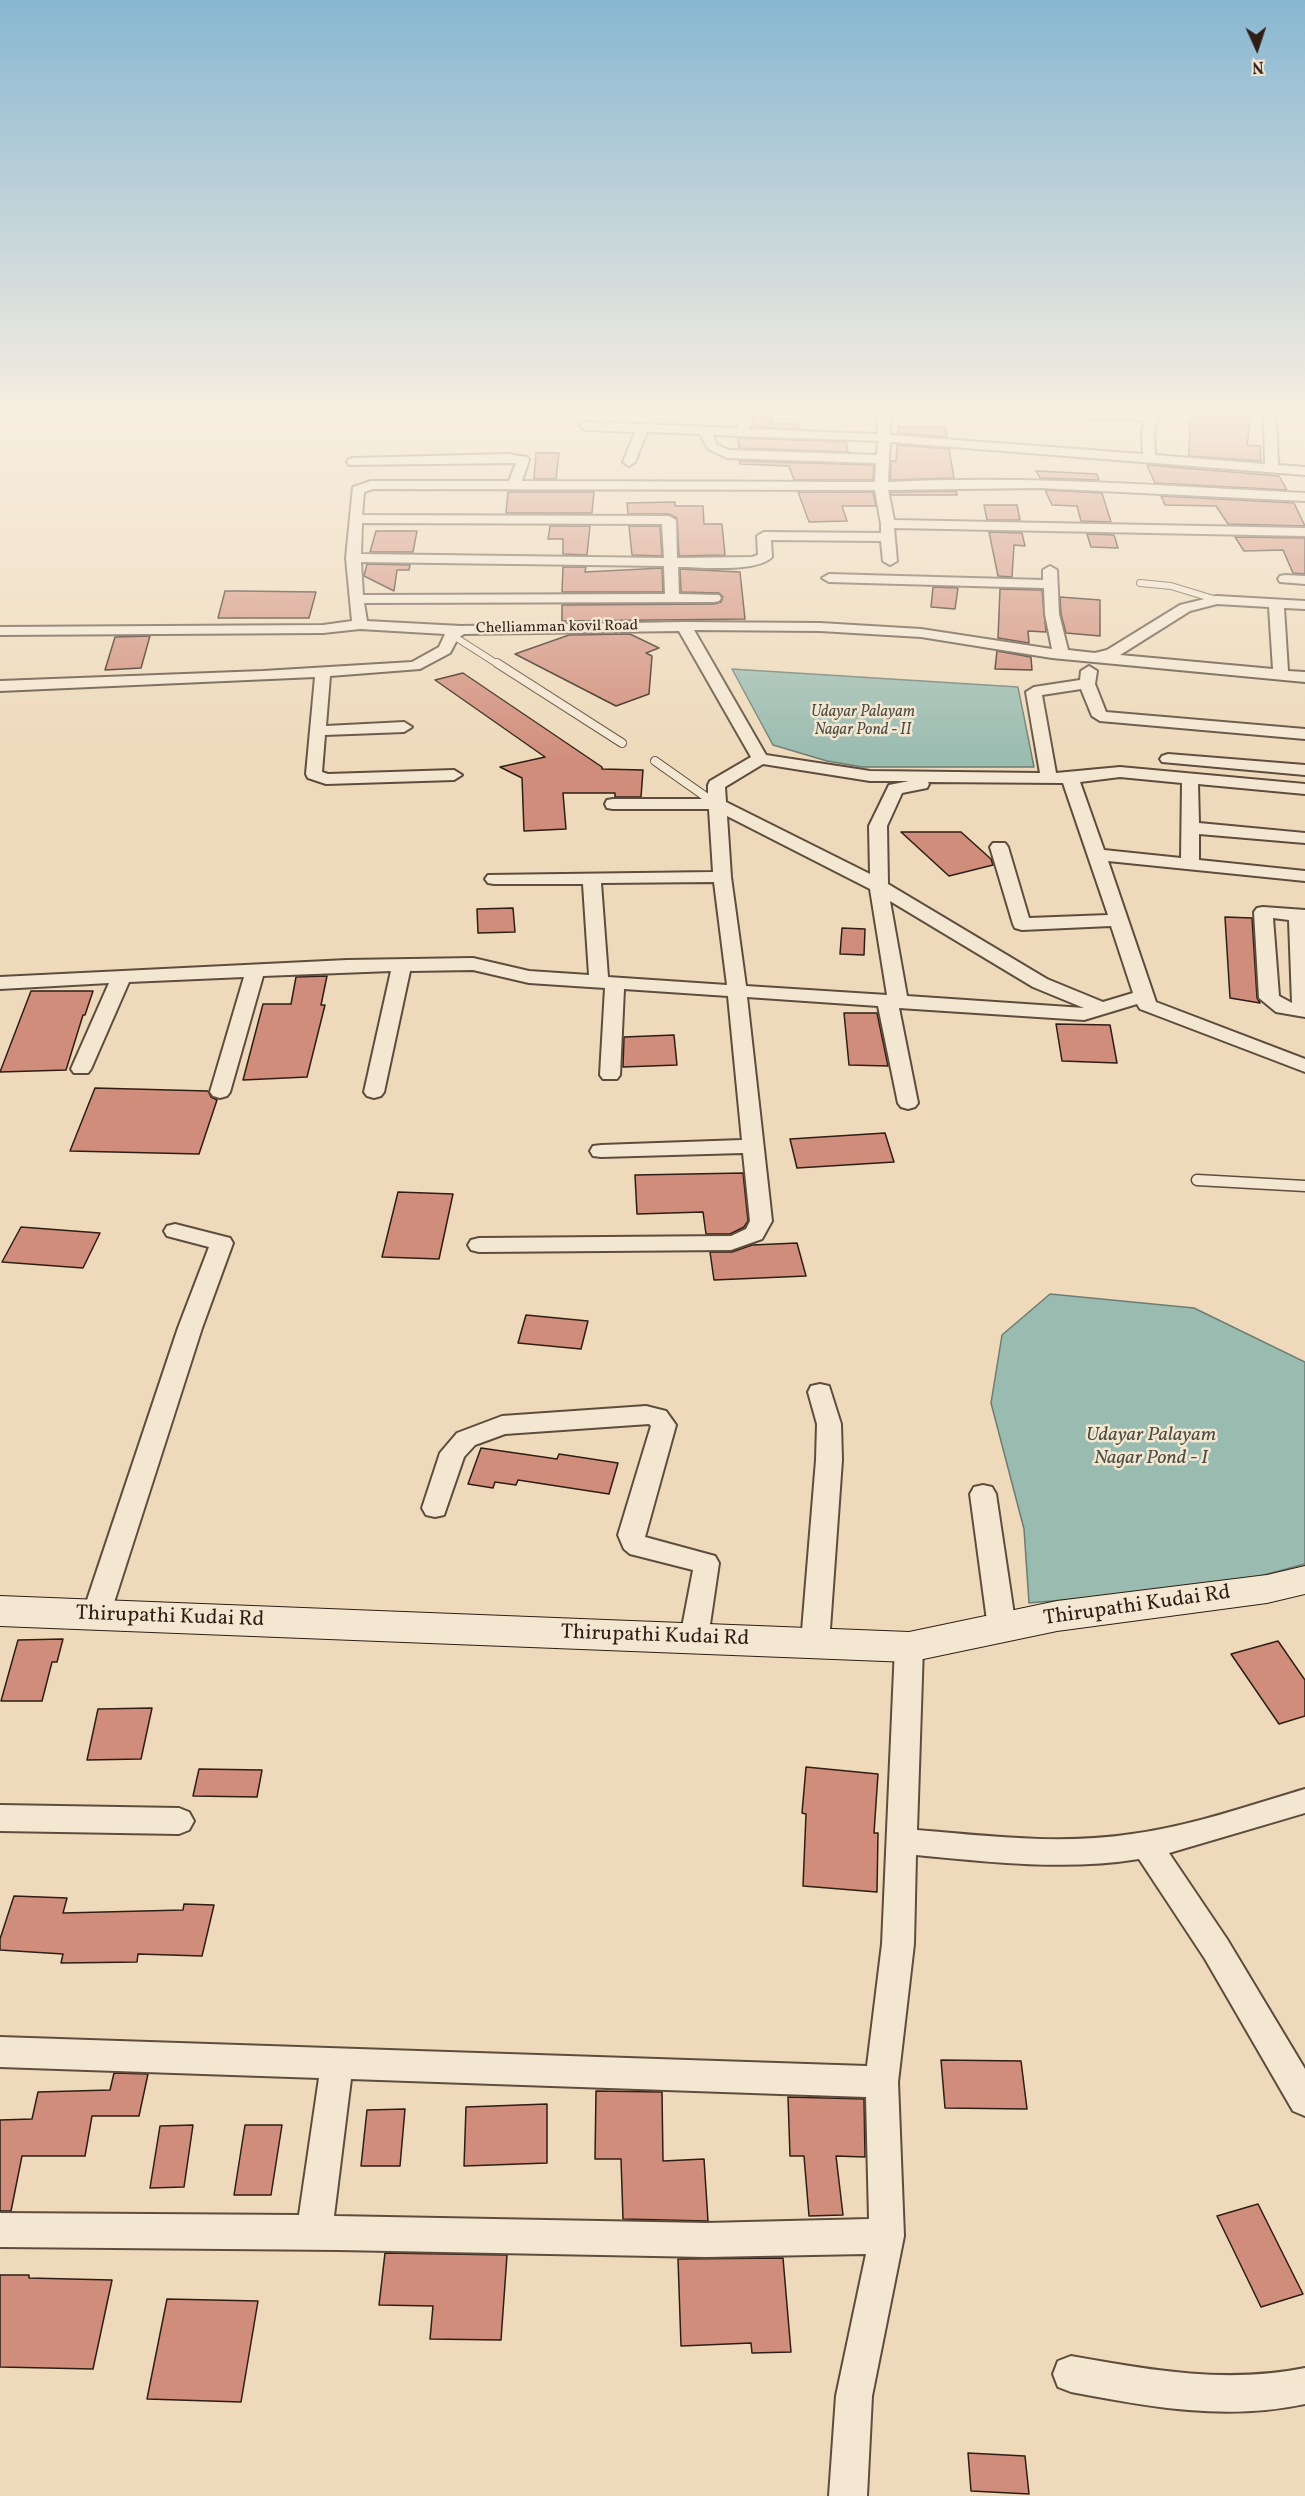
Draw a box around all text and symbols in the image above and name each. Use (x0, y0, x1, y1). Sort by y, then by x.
north arrow (1227, 18, 1287, 78)
text: N (1252, 55, 1264, 77)
street label: Chelliamman kovil Road (476, 618, 638, 638)
water label: Udayar Palayam Nagar Pond - II (811, 703, 915, 741)
water label: Udayar Palayam Nagar Pond - I (1086, 1424, 1216, 1471)
street label: Thirupathi Kudai Rd (1042, 1581, 1232, 1633)
street label: Thirupathi Kudai Rd (75, 1602, 265, 1634)
street label: Thirupathi Kudai Rd (560, 1621, 750, 1653)

